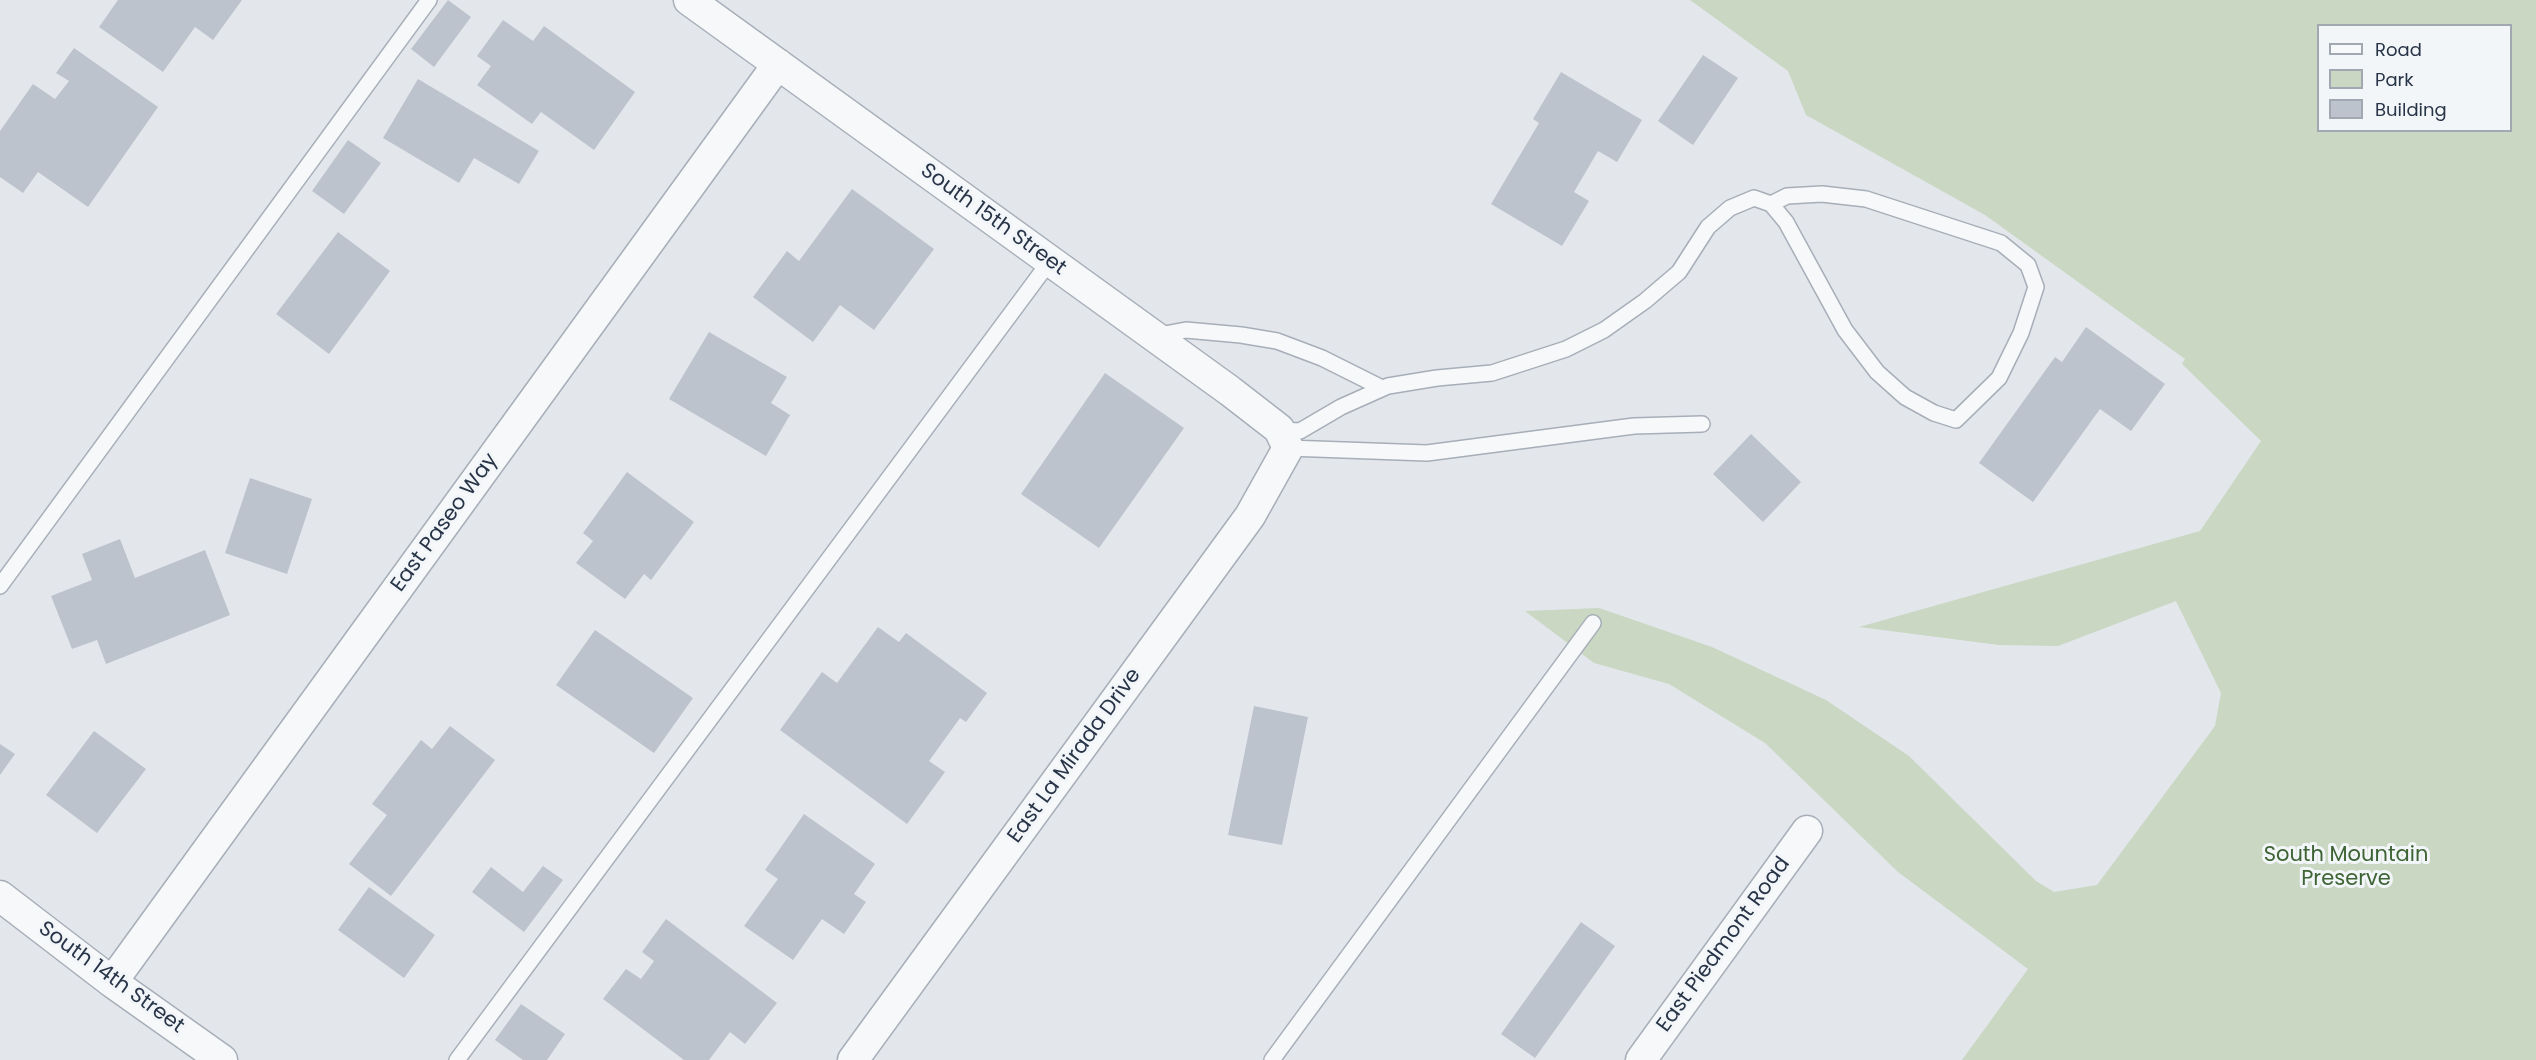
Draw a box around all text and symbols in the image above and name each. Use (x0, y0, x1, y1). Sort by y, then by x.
legend (2317, 24, 2512, 132)
text: Road (2375, 37, 2422, 62)
text: Park (2375, 67, 2414, 92)
text: Building (2375, 97, 2447, 122)
street label: South 15th Street (915, 159, 1071, 281)
street label: East Paseo Way (386, 449, 504, 597)
street label: East La Mirada Drive (1003, 664, 1147, 848)
park label: South Mountain Preserve (2264, 843, 2428, 893)
street label: East Piedmont Road (1652, 853, 1796, 1037)
street label: South 14th Street (33, 917, 189, 1039)

